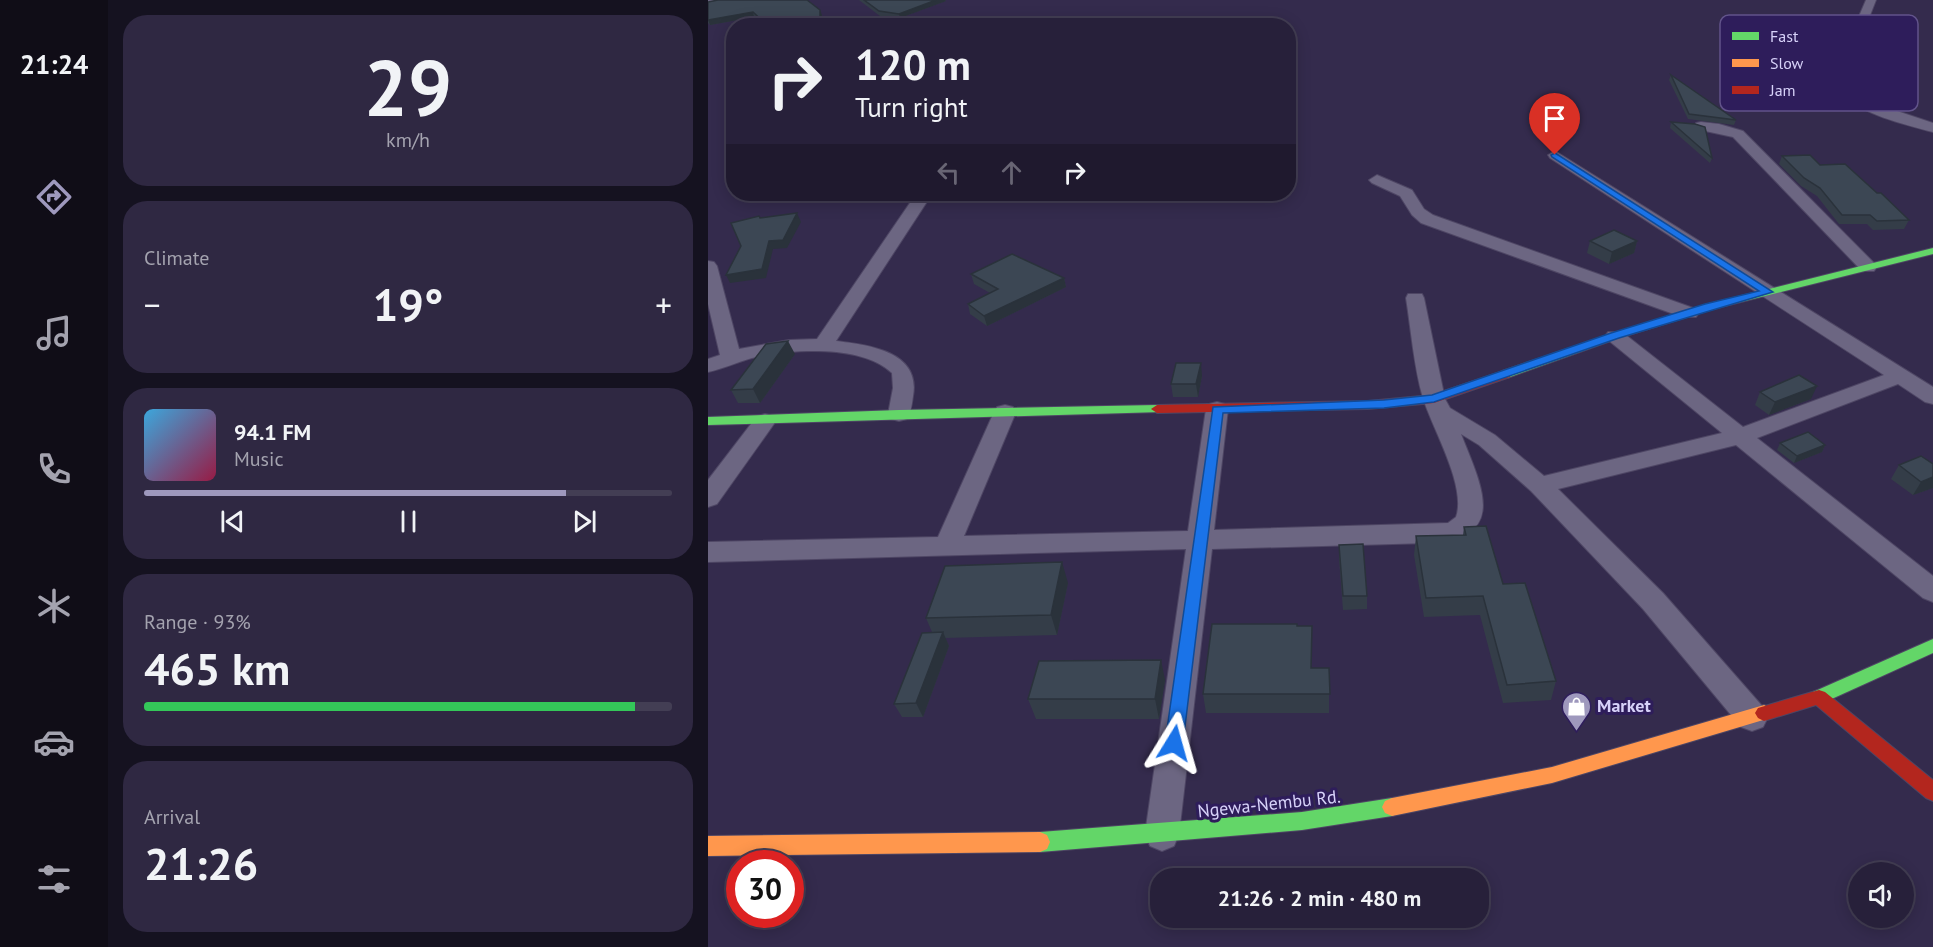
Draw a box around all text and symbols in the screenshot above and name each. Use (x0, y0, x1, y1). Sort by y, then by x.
legend (1720, 15, 1918, 111)
text: Fast (1770, 26, 1799, 46)
text: 29 (364, 37, 452, 138)
text: 120 m (855, 37, 971, 92)
icon: right (756, 42, 834, 120)
text: 21:24 (20, 47, 88, 81)
text: Slow (1770, 53, 1804, 73)
text: Jam (1769, 80, 1796, 100)
text: Turn right (855, 90, 968, 124)
pin (1529, 93, 1580, 155)
icon: arrive (1538, 102, 1571, 135)
text: km/h (386, 127, 430, 153)
icon: left (932, 156, 965, 189)
icon: ahead (995, 156, 1028, 189)
icon: right (1058, 156, 1091, 189)
icon: directions (33, 176, 75, 218)
text: Climate (144, 245, 210, 271)
text: 19° (373, 275, 443, 333)
text: − (144, 283, 161, 326)
text: + (655, 283, 672, 326)
icon: music (33, 312, 75, 354)
text: 94.1 FM (234, 418, 311, 446)
text: Music (234, 446, 283, 472)
icon: phone (33, 448, 75, 490)
icon: previous (216, 505, 249, 538)
icon: pause (392, 505, 425, 538)
icon: next (568, 505, 601, 538)
icon: climate (33, 585, 75, 627)
text: Range · 93% (144, 609, 251, 635)
text: 465 km (144, 639, 290, 697)
shop icon: Market (1560, 690, 1592, 732)
place label: Market (1597, 694, 1651, 717)
position arrow (1142, 711, 1206, 775)
icon: car (33, 721, 75, 763)
street label: Ngewa-Nembu Rd. (1196, 785, 1342, 822)
text: Arrival (144, 804, 200, 830)
text: 21:26 (144, 834, 258, 892)
speed limit sign: 30 (726, 850, 804, 928)
icon: filters (33, 858, 75, 900)
map controls (1848, 862, 1914, 928)
button: sound (1848, 862, 1914, 928)
text: 21:26 · 2 min · 480 m (1218, 884, 1421, 912)

